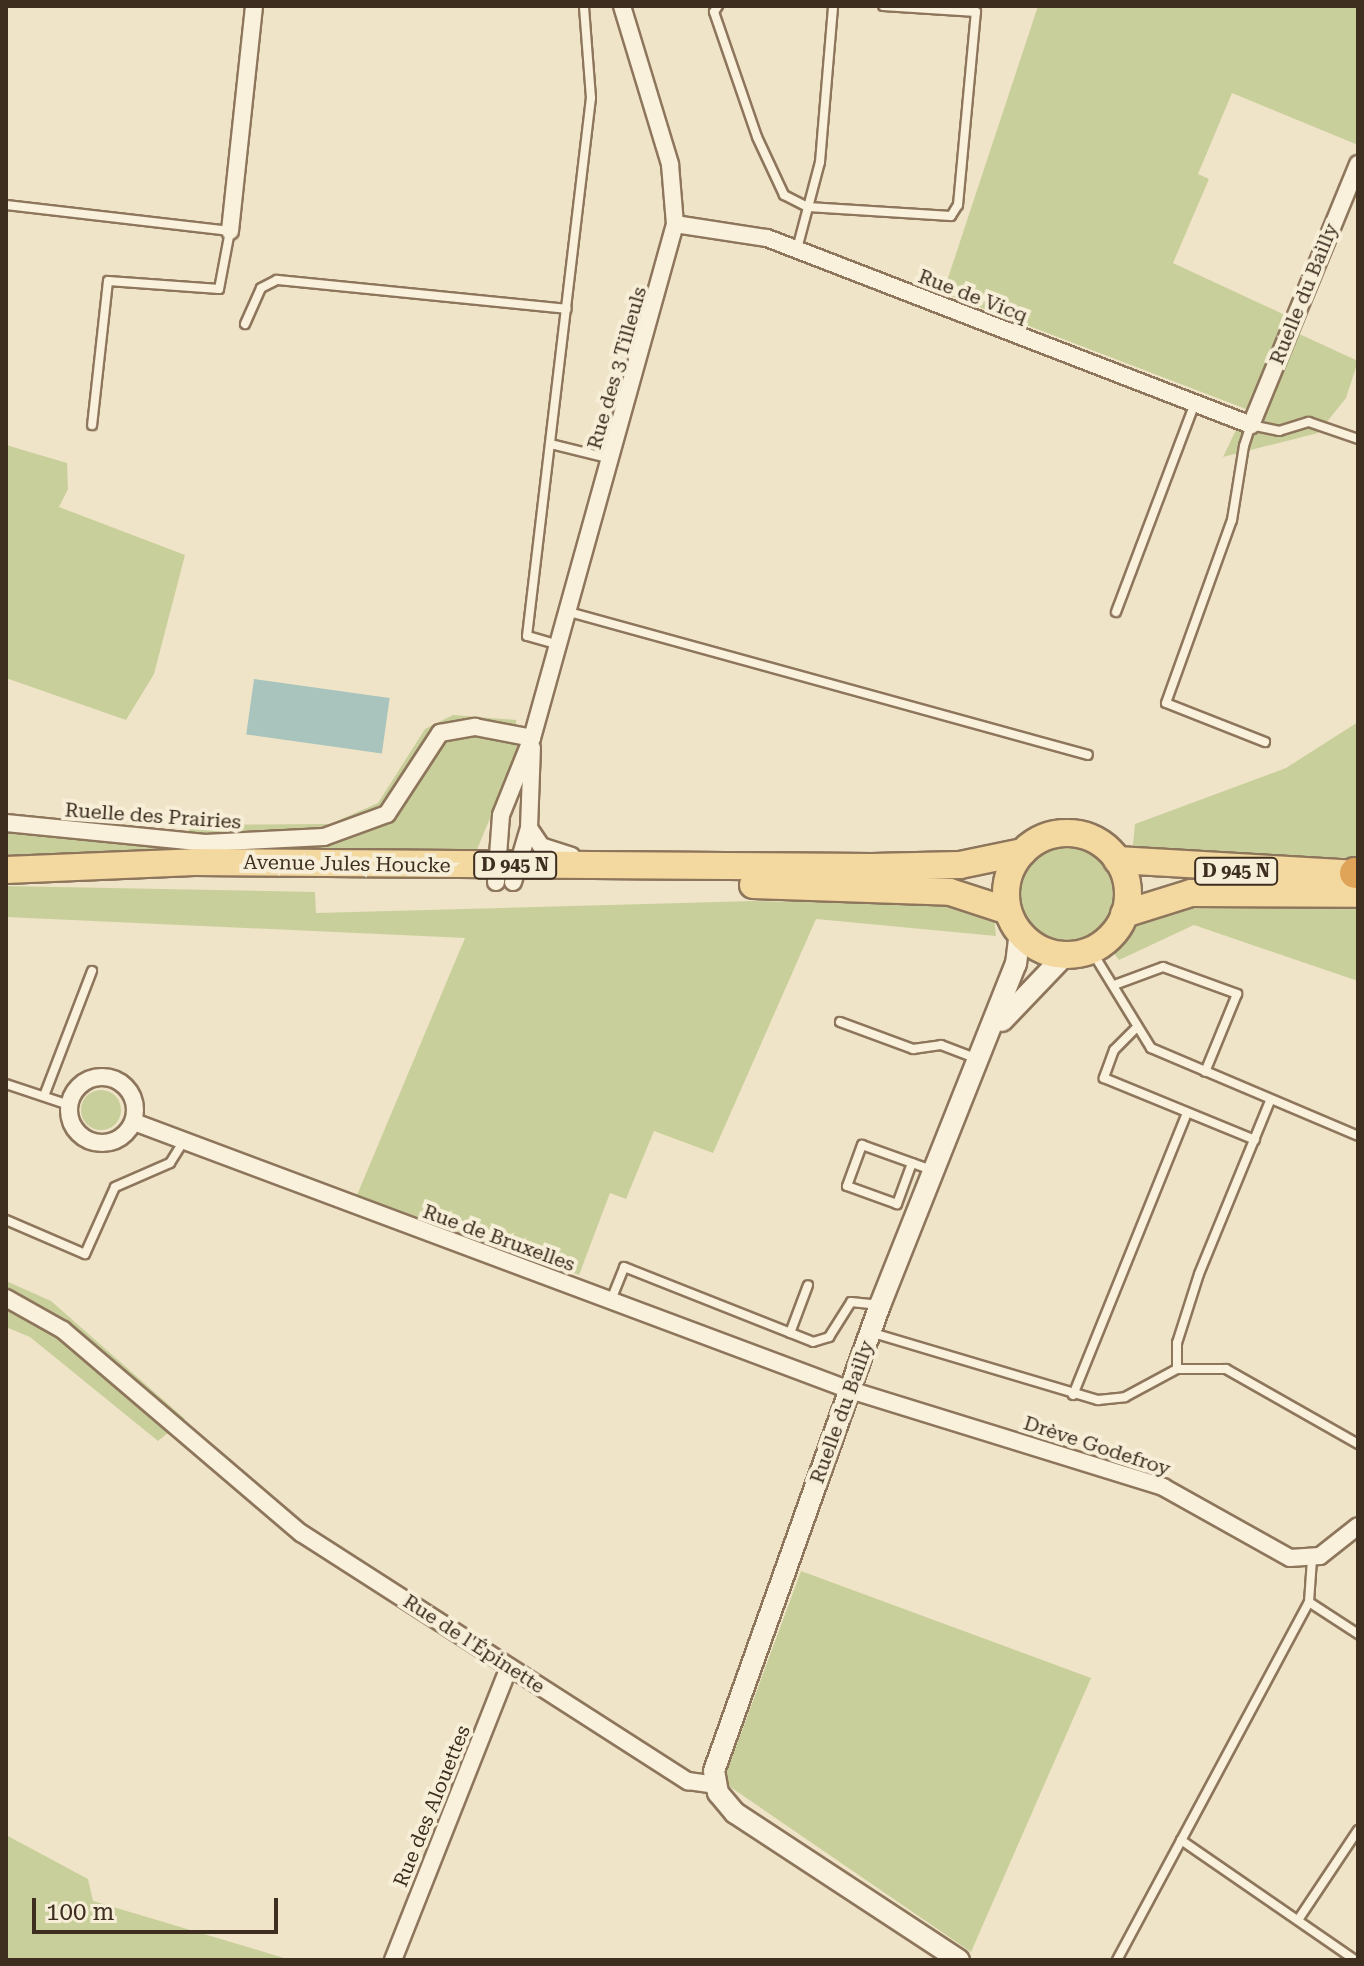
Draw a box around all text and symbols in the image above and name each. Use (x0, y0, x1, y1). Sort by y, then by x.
street label: Ruelle du Bailly (1265, 220, 1343, 368)
street label: Rue de Vicq (915, 264, 1031, 328)
street label: Rue des 3 Tilleuls (582, 284, 652, 452)
street label: Ruelle des Prairies (64, 798, 242, 834)
street label: Avenue Jules Houcke (243, 850, 451, 878)
road number: D 945 N (473, 851, 557, 879)
road number: D 945 N (1194, 857, 1278, 885)
street label: Rue de Bruxelles (420, 1199, 578, 1277)
street label: Ruelle du Bailly (805, 1337, 879, 1487)
street label: Drève Godefroy (1021, 1411, 1173, 1481)
street label: Rue de l'Épinette (399, 1589, 549, 1699)
street label: Rue des Alouettes (389, 1722, 475, 1890)
scale bar (36, 1882, 282, 1932)
text: 100 m (46, 1898, 114, 1926)

